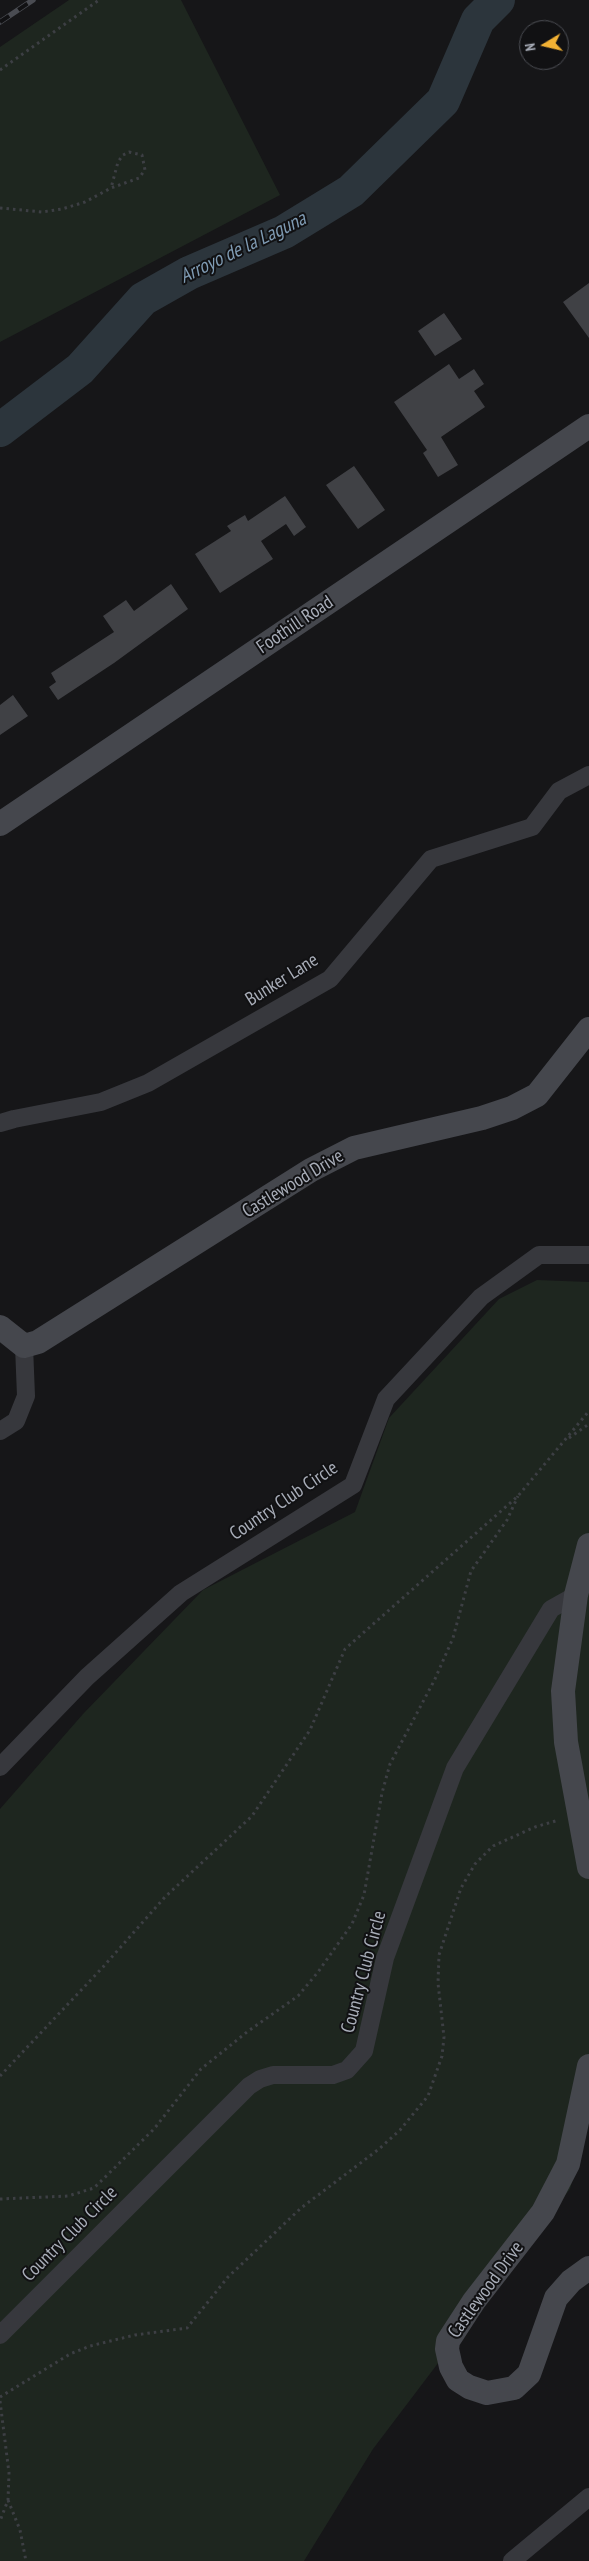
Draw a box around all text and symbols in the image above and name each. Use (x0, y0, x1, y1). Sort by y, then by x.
north arrow (519, 20, 569, 70)
text: N (521, 42, 540, 52)
water label: Arroyo de la Laguna (176, 207, 310, 289)
street label: Foothill Road (252, 591, 338, 659)
street label: Bunker Lane (242, 949, 322, 1011)
street label: Castlewood Drive (238, 1145, 348, 1223)
street label: Country Club Circle (226, 1457, 342, 1545)
street label: Country Club Circle (337, 1909, 391, 2035)
street label: Country Club Circle (18, 2182, 122, 2286)
street label: Castlewood Drive (443, 2237, 529, 2343)

